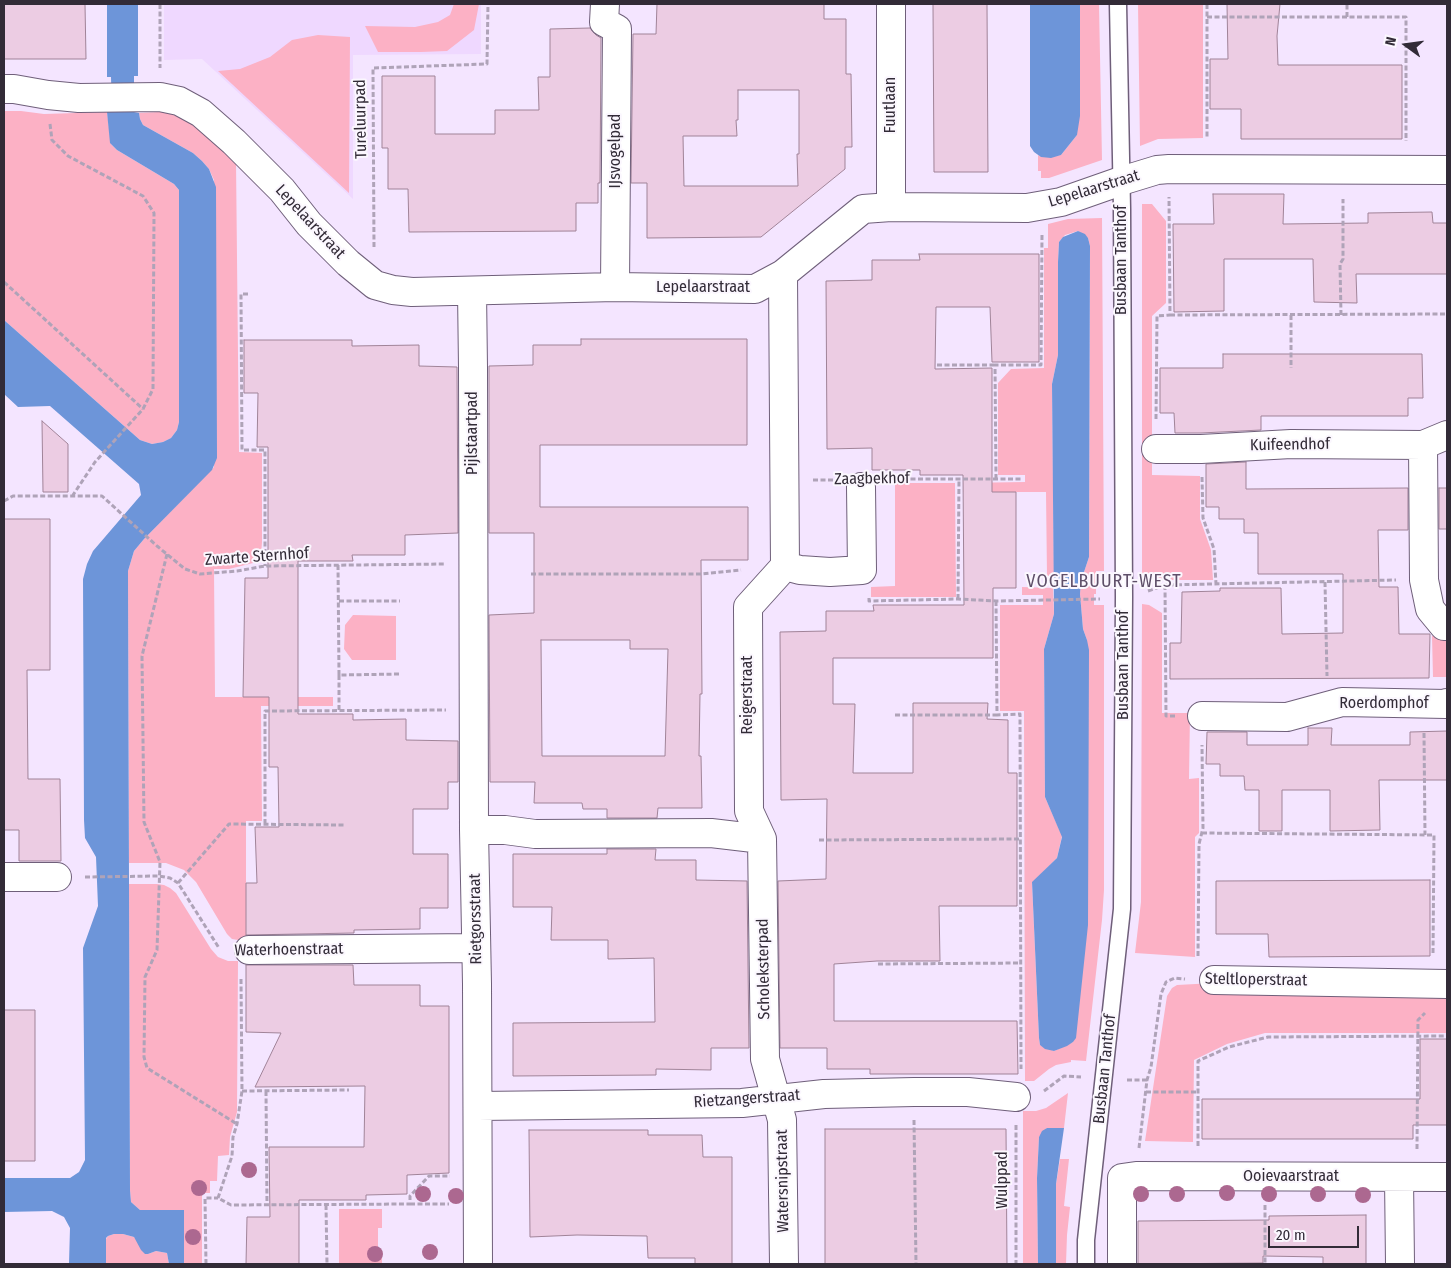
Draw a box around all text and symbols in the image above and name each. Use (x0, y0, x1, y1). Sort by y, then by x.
north arrow (1381, 20, 1431, 70)
text: N (1382, 35, 1400, 47)
street label: Fuutlaan (881, 77, 901, 133)
street label: Tureluurpad (351, 79, 371, 159)
street label: IJsvogelpad (606, 114, 626, 188)
street label: Lepelaarstraat (1046, 166, 1142, 212)
street label: Lepelaarstraat (271, 181, 349, 263)
street label: Busbaan Tanthof (1112, 205, 1132, 315)
street label: Lepelaarstraat (656, 278, 750, 298)
street label: Pijlstaartpad (463, 391, 483, 475)
street label: Kuifeendhof (1250, 435, 1330, 455)
street label: Zaagbekhof (834, 469, 910, 489)
street label: Zwarte Sternhof (204, 544, 310, 570)
district label: VOGELBUURT-WEST (1024, 571, 1184, 593)
street label: Busbaan Tanthof (1114, 610, 1134, 720)
street label: Reigerstraat (738, 656, 758, 734)
street label: Roerdomphof (1339, 694, 1429, 714)
street label: Rietgorsstraat (466, 873, 486, 965)
street label: Scholeksterpad (754, 918, 774, 1020)
street label: Waterhoenstraat (234, 939, 344, 961)
street label: Steltloperstraat (1205, 970, 1307, 990)
street label: Busbaan Tanthof (1090, 1013, 1120, 1125)
street label: Rietzangerstraat (693, 1086, 801, 1112)
street label: Watersnipstraat (772, 1129, 794, 1233)
street label: Wulppad (993, 1151, 1013, 1209)
street label: Ooievaarstraat (1243, 1167, 1339, 1187)
scale bar (1271, 1216, 1362, 1248)
text: 20 m (1276, 1226, 1306, 1244)

